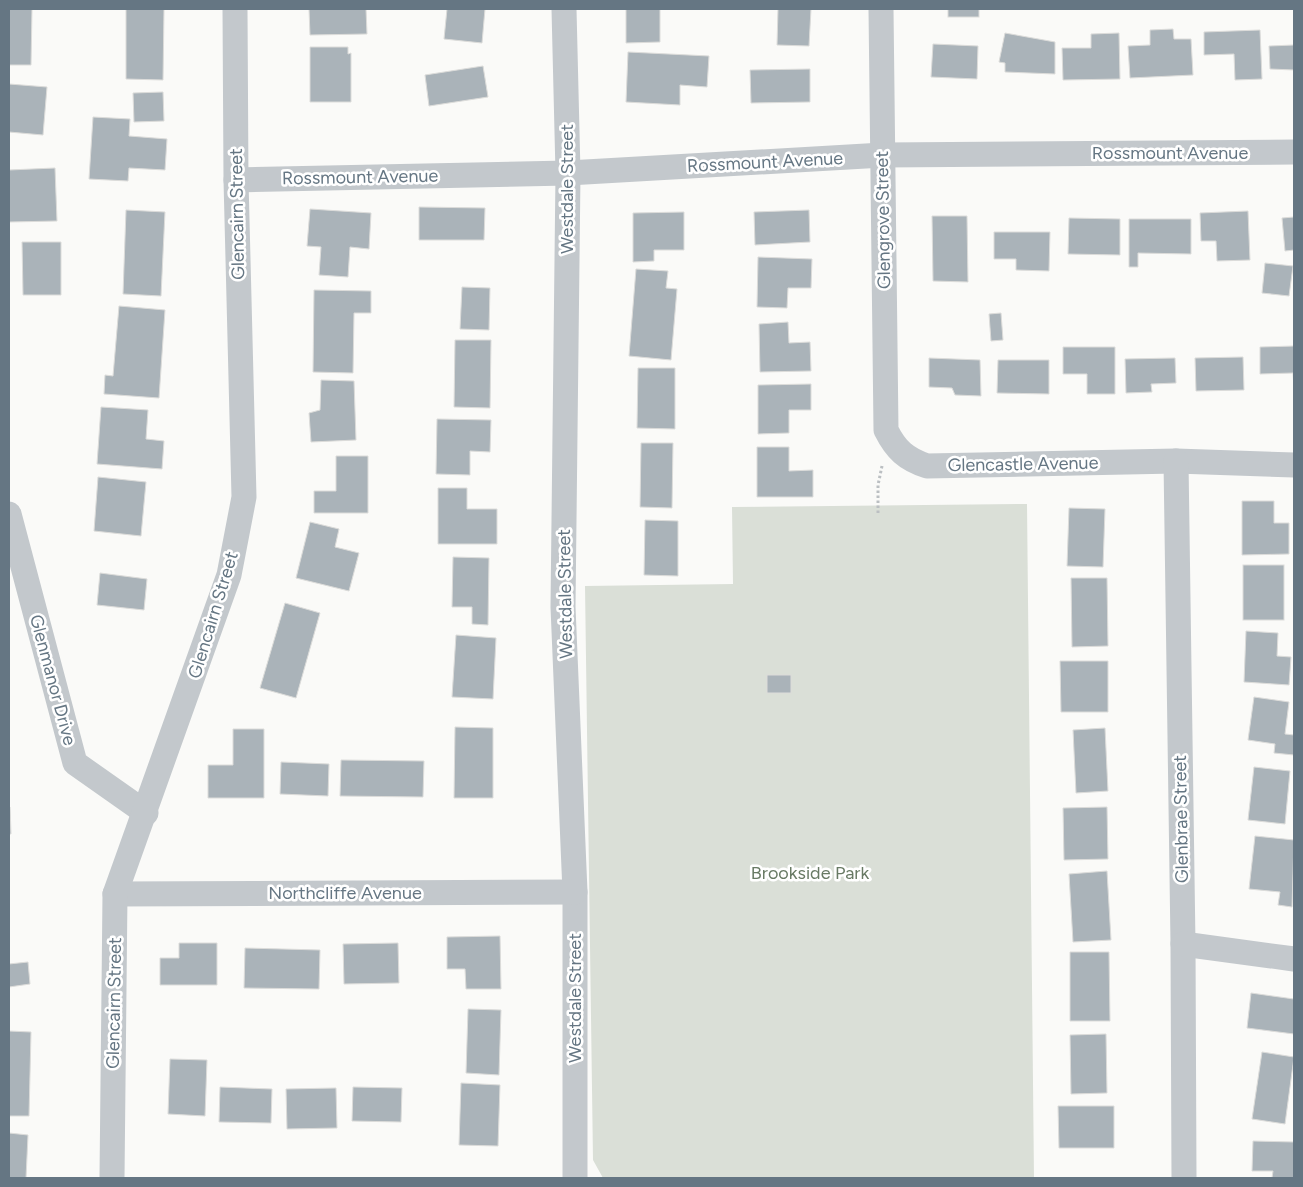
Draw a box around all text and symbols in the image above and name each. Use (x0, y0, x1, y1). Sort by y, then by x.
street label: Westdale Street (556, 124, 578, 254)
street label: Rossmount Avenue (1092, 142, 1248, 164)
street label: Rossmount Avenue (686, 147, 844, 177)
street label: Glencairn Street (225, 148, 249, 280)
street label: Glengrove Street (871, 151, 895, 289)
street label: Rossmount Avenue (282, 165, 439, 189)
street label: Glencastle Avenue (947, 452, 1099, 476)
street label: Westdale Street (553, 529, 577, 659)
street label: Glencairn Street (183, 549, 243, 681)
street label: Glenmanor Drive (25, 612, 81, 748)
street label: Glenbrae Street (1169, 755, 1193, 883)
park label: Brookside Park (751, 862, 869, 884)
street label: Northcliffe Avenue (268, 882, 422, 904)
street label: Westdale Street (564, 933, 586, 1063)
street label: Glencairn Street (102, 937, 126, 1069)

